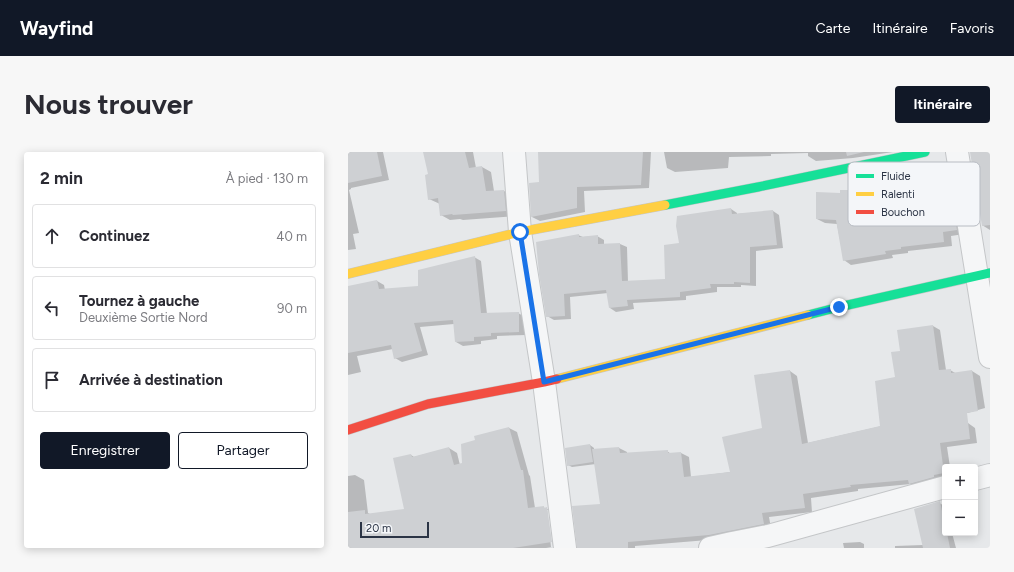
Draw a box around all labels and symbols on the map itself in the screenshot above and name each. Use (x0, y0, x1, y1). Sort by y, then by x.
legend (848, 162, 980, 226)
text: Fluide (881, 170, 911, 183)
text: Ralenti (881, 188, 915, 201)
text: Bouchon (881, 206, 925, 219)
route start (511, 223, 529, 241)
route end (830, 298, 848, 316)
scale bar (360, 520, 429, 539)

